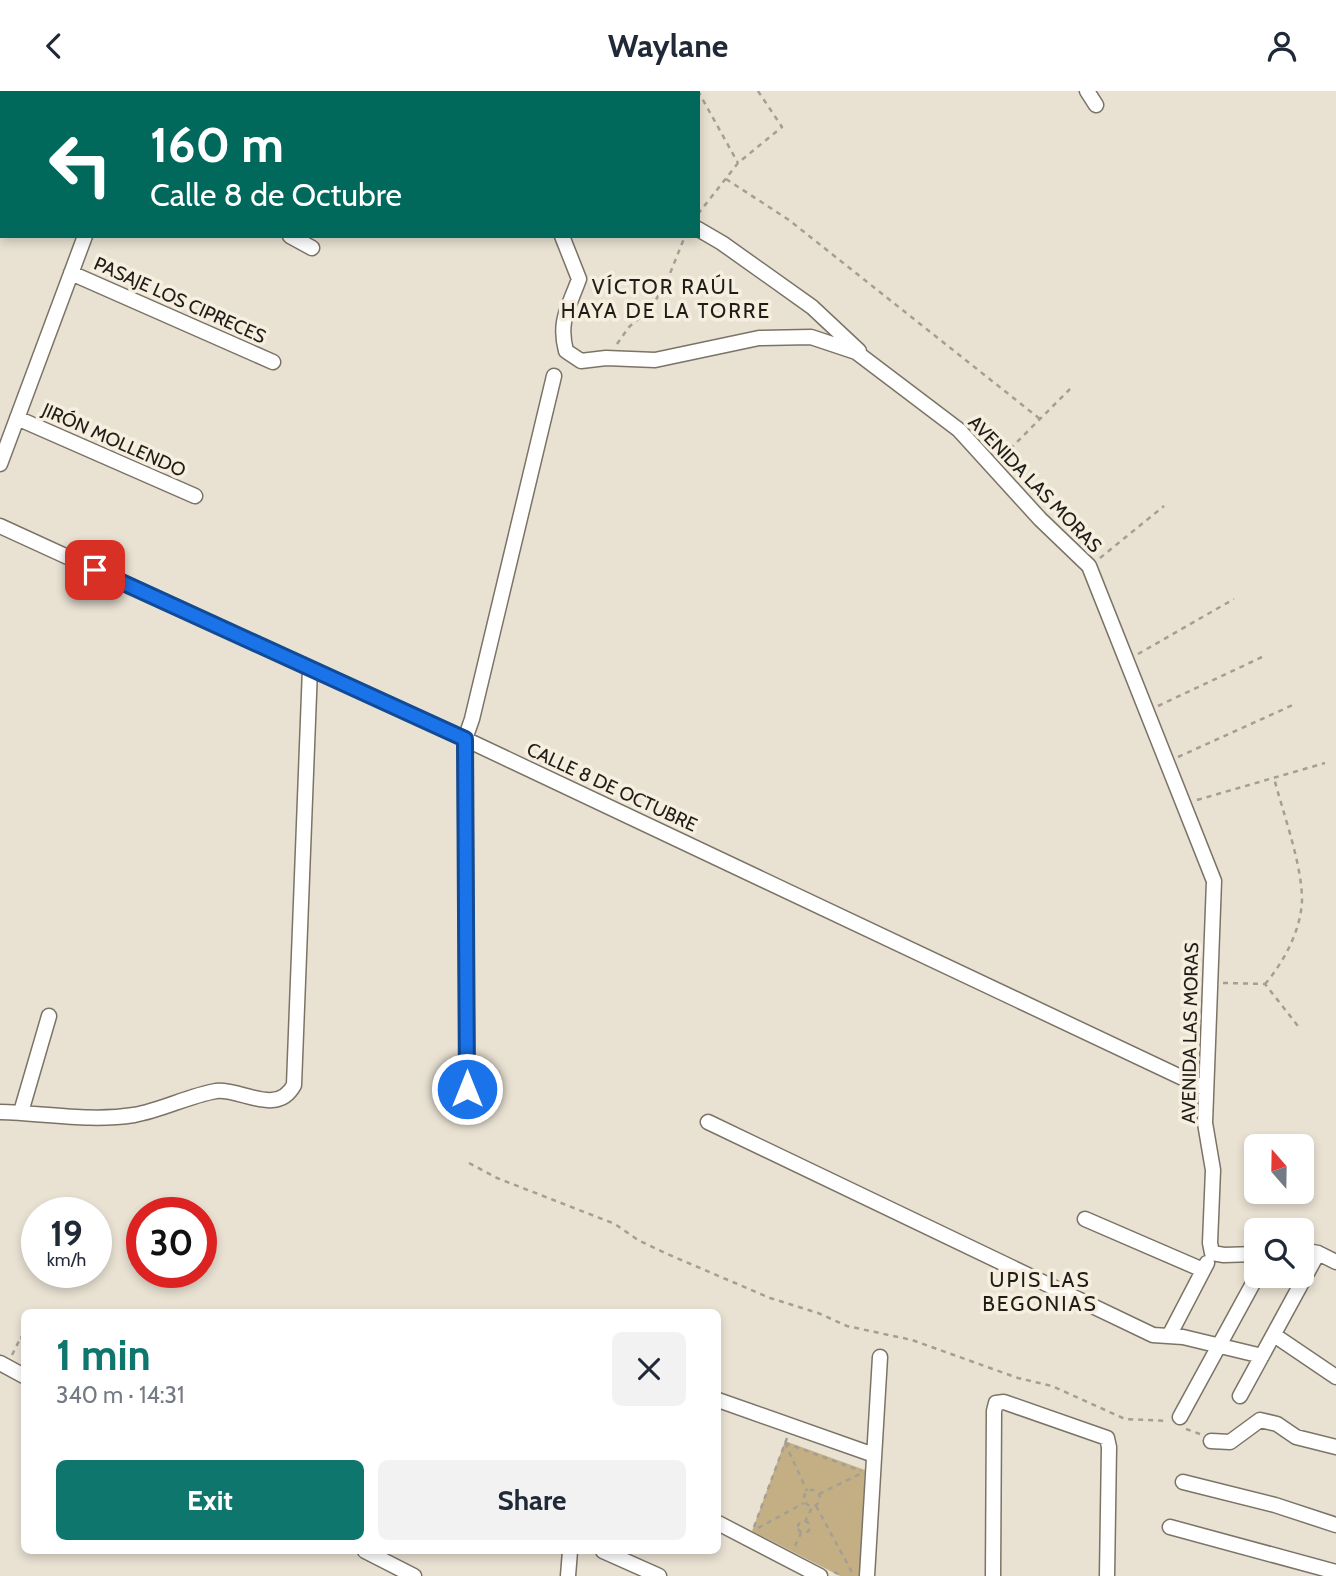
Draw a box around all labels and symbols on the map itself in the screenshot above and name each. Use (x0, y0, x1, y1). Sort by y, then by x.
street label: PASAJE LOS CIPRECES (90, 252, 270, 348)
district label: VÍCTOR RAÚL HAYA DE LA TORRE (561, 274, 771, 323)
street label: JIRÓN MOLLENDO (38, 397, 190, 482)
street label: AVENIDA LAS MORAS (964, 411, 1106, 557)
pin (65, 540, 125, 600)
street label: CALLE 8 DE OCTUBRE (523, 737, 701, 837)
street label: AVENIDA LAS MORAS (1177, 942, 1203, 1124)
position arrow (430, 1052, 504, 1126)
north arrow (1244, 1134, 1314, 1204)
speed limit sign: 30 (126, 1197, 217, 1288)
district label: UPIS LAS BEGONIAS (982, 1267, 1098, 1316)

